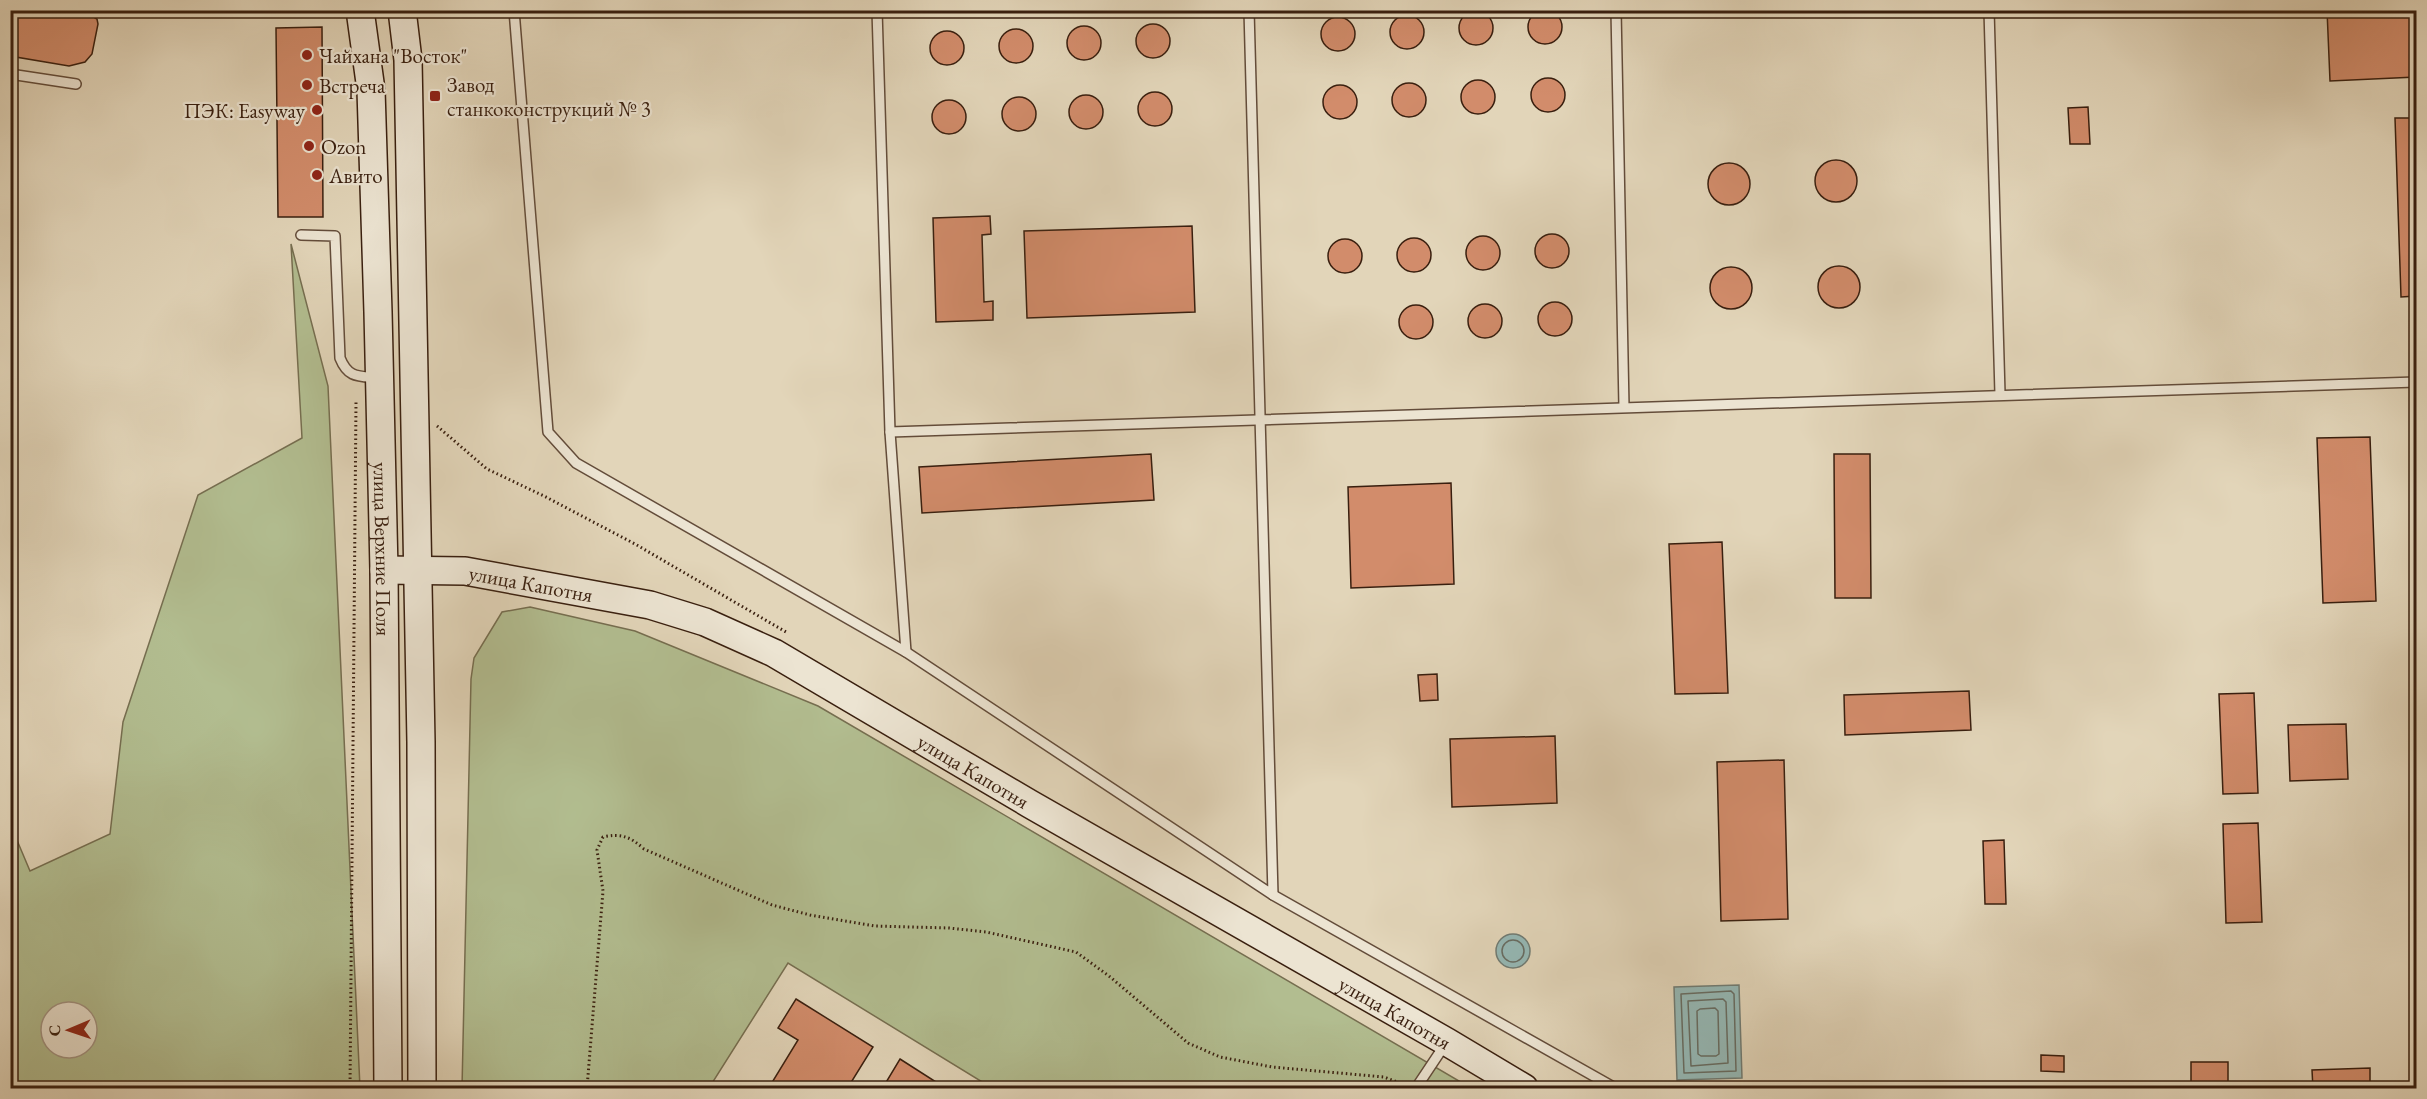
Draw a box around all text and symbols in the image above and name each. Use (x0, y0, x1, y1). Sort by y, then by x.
place label: Чайхана "Восток" (319, 42, 468, 69)
marker: Чайхана "Восток" (300, 48, 314, 62)
place label: Завод станкоконструкций № 3 (447, 71, 651, 122)
place label: Встреча (319, 72, 386, 99)
marker: Встреча (300, 78, 314, 92)
marker: Завод станкоконструкций № 3 (428, 89, 442, 103)
place label: ПЭК: Easyway (184, 97, 306, 124)
marker: ПЭК: Easyway (310, 103, 324, 117)
place label: Ozon (321, 133, 366, 160)
marker: Ozon (302, 139, 316, 153)
place label: Авито (328, 162, 383, 189)
marker: Авито (310, 168, 324, 182)
street label: улица Верхние Поля (368, 462, 398, 636)
street label: улица Капотня (467, 558, 595, 608)
street label: улица Капотня (913, 727, 1034, 814)
street label: улица Капотня (1334, 970, 1456, 1055)
north arrow (39, 1000, 99, 1060)
text: С (44, 1024, 65, 1037)

